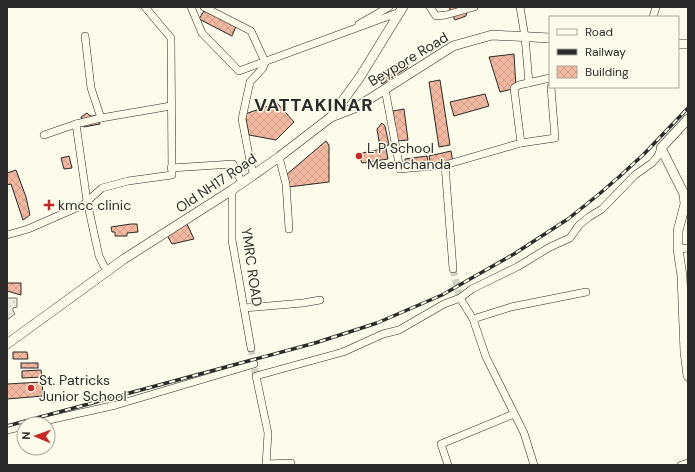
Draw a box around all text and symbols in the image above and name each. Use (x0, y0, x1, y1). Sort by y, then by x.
legend (549, 16, 679, 88)
text: Road (585, 24, 613, 40)
street label: Beypore Road (365, 28, 451, 90)
text: Railway (585, 44, 626, 60)
text: Building (585, 64, 629, 80)
district label: VATTAKINAR (254, 93, 374, 117)
place label: L P School Meenchanda (367, 139, 451, 173)
street label: Old NH17 Road (172, 149, 260, 217)
marker: L P School Meenchanda (354, 151, 364, 161)
place label: kmcc clinic (58, 196, 131, 214)
marker: kmcc clinic (43, 199, 55, 211)
street label: YMRC ROAD (238, 226, 266, 308)
place label: St. Patricks Junior School (39, 371, 127, 405)
marker: St. Patricks Junior School (26, 383, 36, 393)
north arrow (16, 416, 56, 456)
text: N (19, 431, 33, 440)

